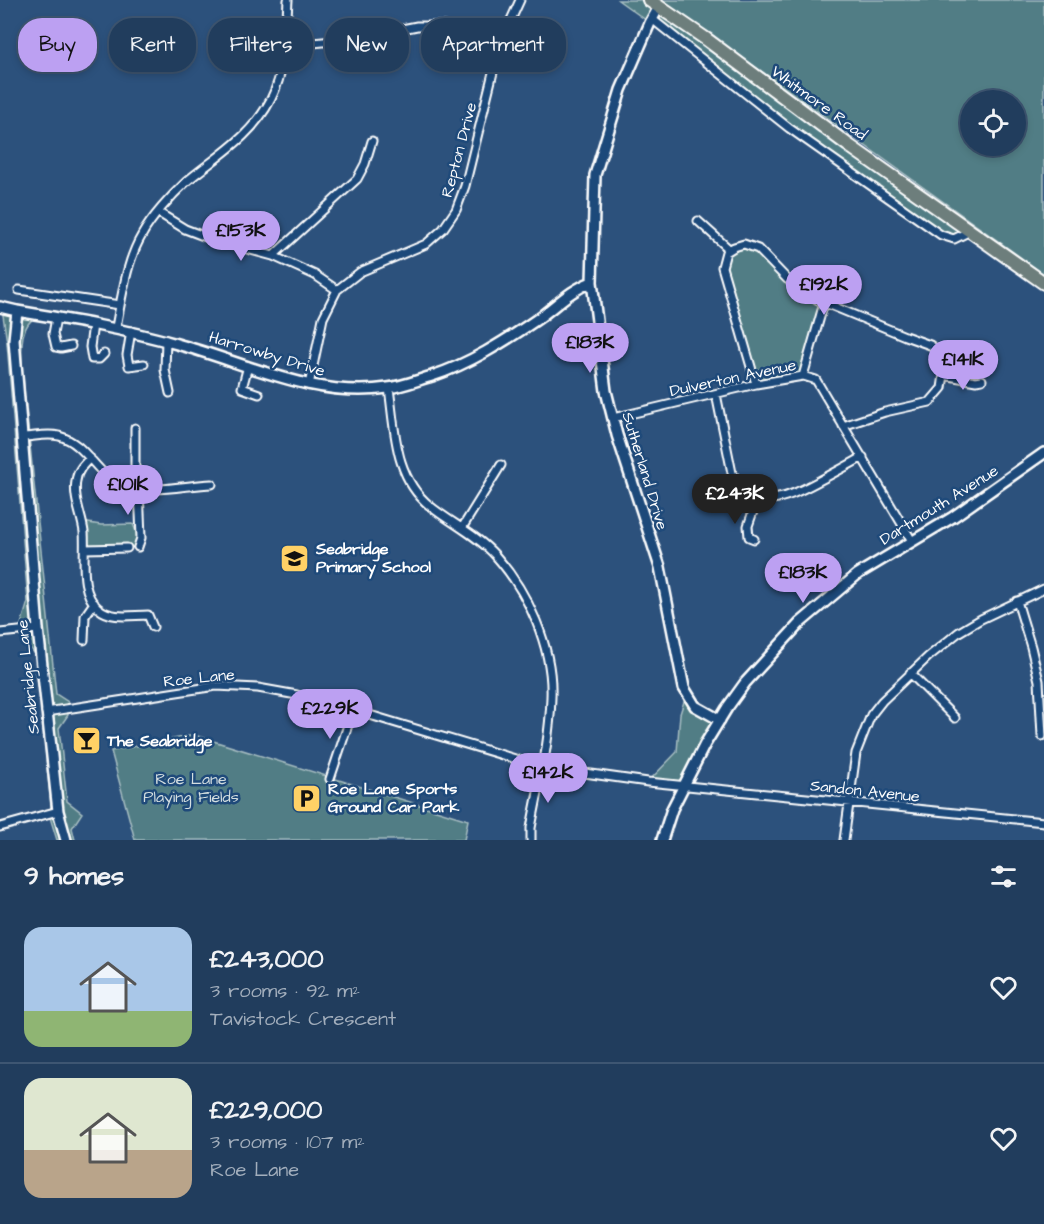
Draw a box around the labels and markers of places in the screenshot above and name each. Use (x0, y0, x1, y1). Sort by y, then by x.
pin: £153K (199, 211, 283, 262)
pin: £192K (782, 265, 866, 316)
pin: £183K (548, 323, 632, 374)
pin: £141K (921, 340, 1005, 391)
pin: £101K (86, 465, 170, 516)
pin: £243K (693, 474, 777, 525)
place label: Seabridge Primary School (315, 538, 431, 579)
school or university icon: Seabridge Primary School (279, 542, 311, 574)
pin: £183K (761, 553, 845, 604)
pin: £229K (288, 689, 372, 740)
bar icon: The Seabridge (70, 725, 102, 757)
place label: The Seabridge (106, 730, 213, 754)
pin: £142K (506, 753, 590, 804)
place label: Roe Lane Sports Ground Car Park (328, 778, 460, 818)
parking icon: Roe Lane Sports Ground Car Park (291, 782, 323, 814)

